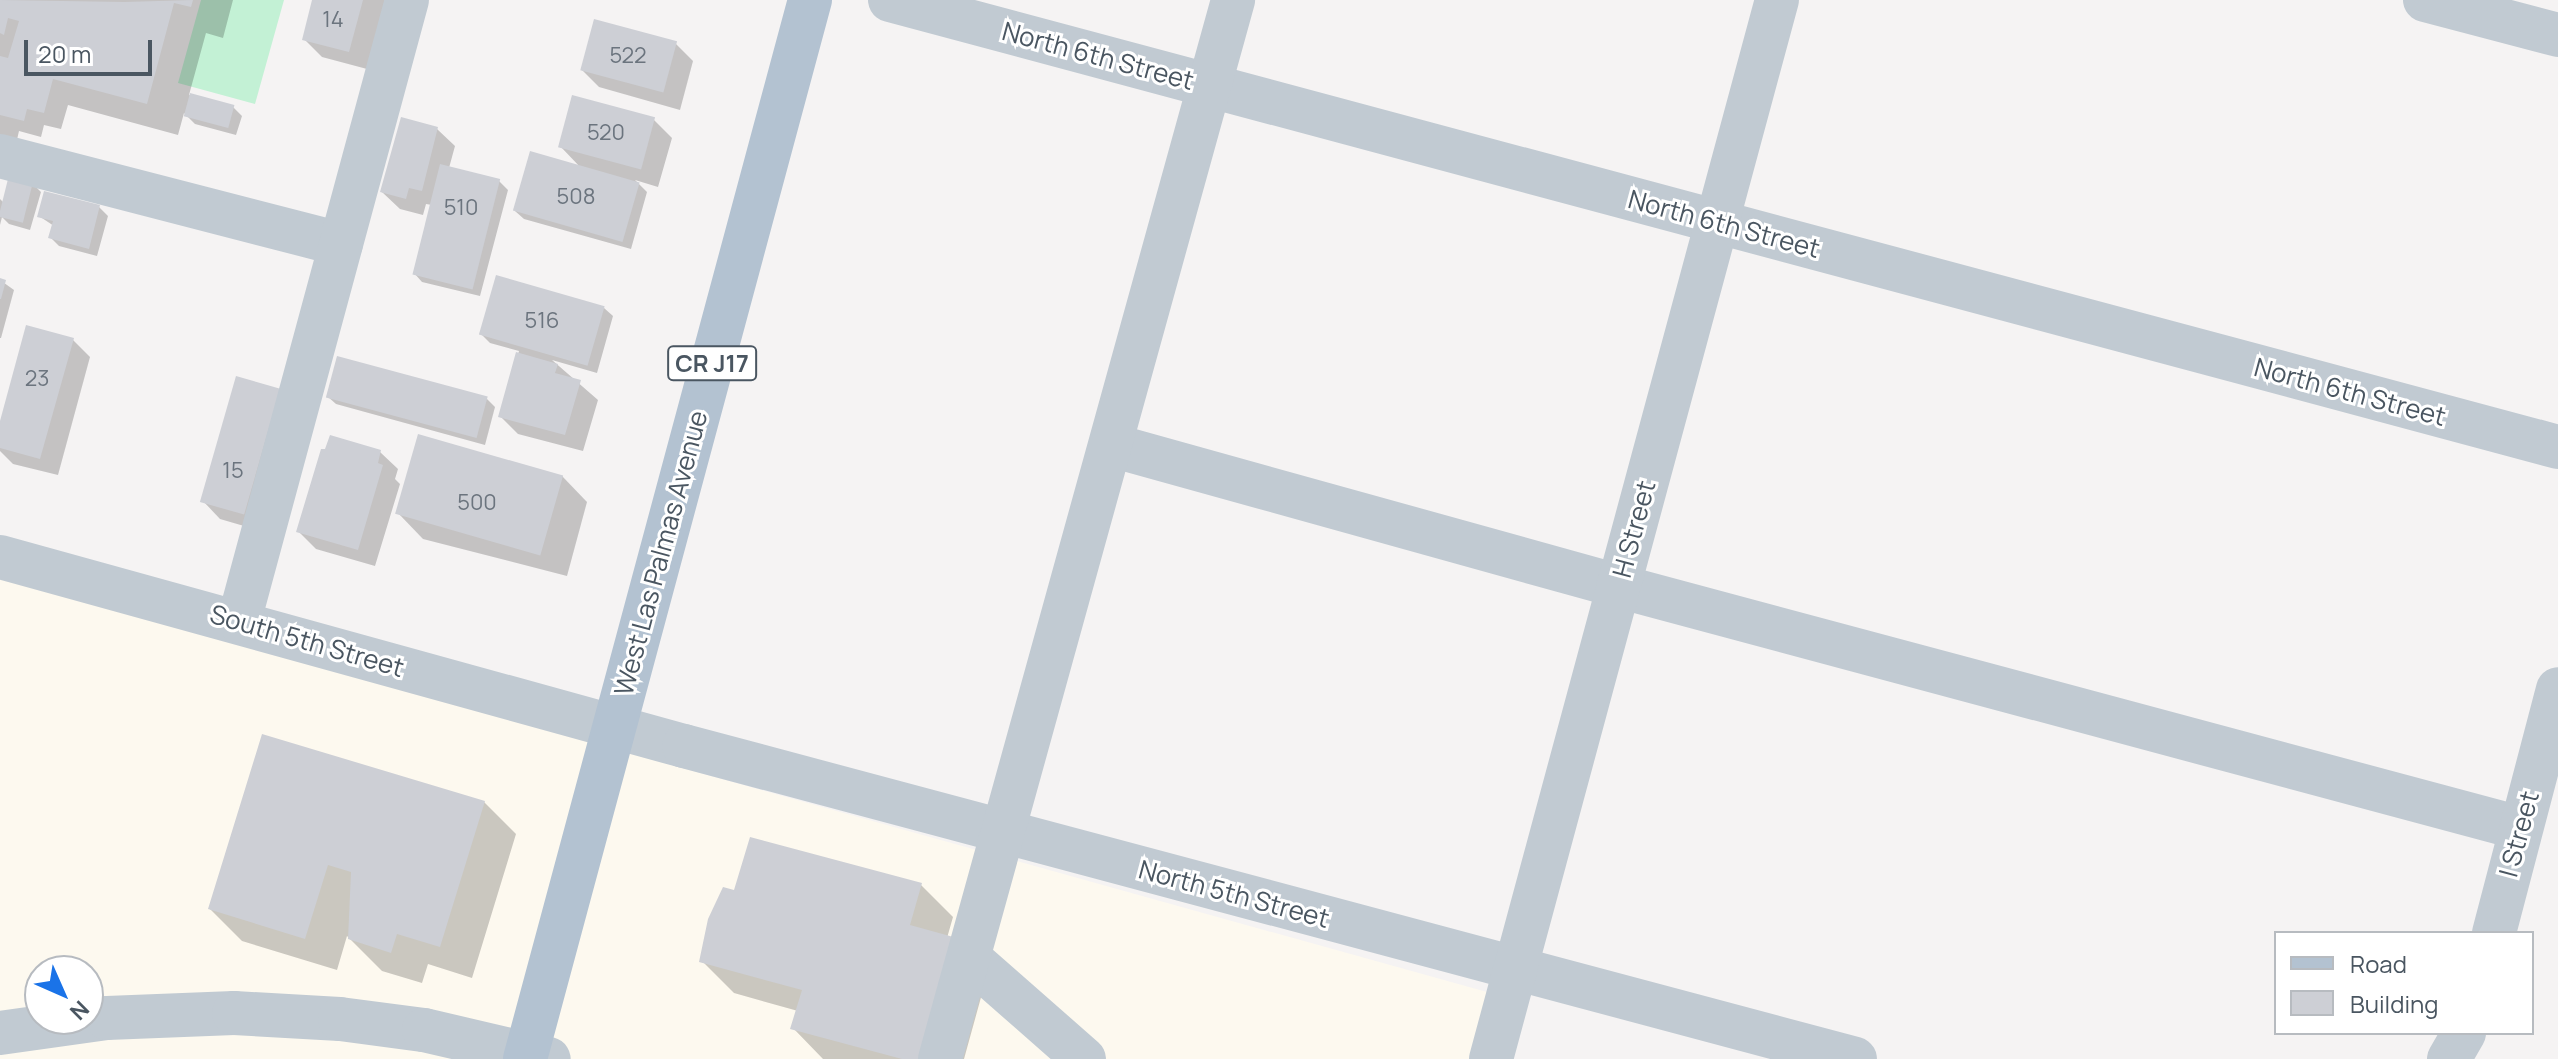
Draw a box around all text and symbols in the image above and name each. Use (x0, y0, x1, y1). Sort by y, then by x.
house number: 14 (322, 7, 344, 33)
street label: North 6th Street (999, 15, 1197, 97)
scale bar (28, 24, 156, 74)
text: 20 m (38, 37, 91, 70)
house number: 522 (609, 43, 647, 69)
house number: 520 (587, 120, 625, 146)
street label: North 6th Street (1625, 183, 1823, 265)
house number: 508 (557, 184, 595, 210)
house number: 510 (444, 195, 478, 221)
house number: 516 (525, 308, 559, 334)
road number: CR J17 (666, 343, 758, 383)
street label: North 6th Street (2251, 351, 2449, 433)
house number: 23 (25, 366, 49, 392)
street label: West Las Palmas Avenue (608, 407, 714, 699)
house number: 15 (222, 458, 244, 484)
street label: H Street (1606, 477, 1662, 581)
house number: 500 (457, 490, 497, 516)
street label: South 5th Street (206, 598, 408, 684)
street label: I Street (2493, 788, 2545, 880)
street label: North 5th Street (1135, 854, 1333, 934)
legend (2274, 931, 2534, 1035)
text: Road (2350, 947, 2407, 980)
north arrow (24, 955, 104, 1035)
text: Building (2350, 987, 2438, 1020)
text: N (63, 994, 96, 1027)

